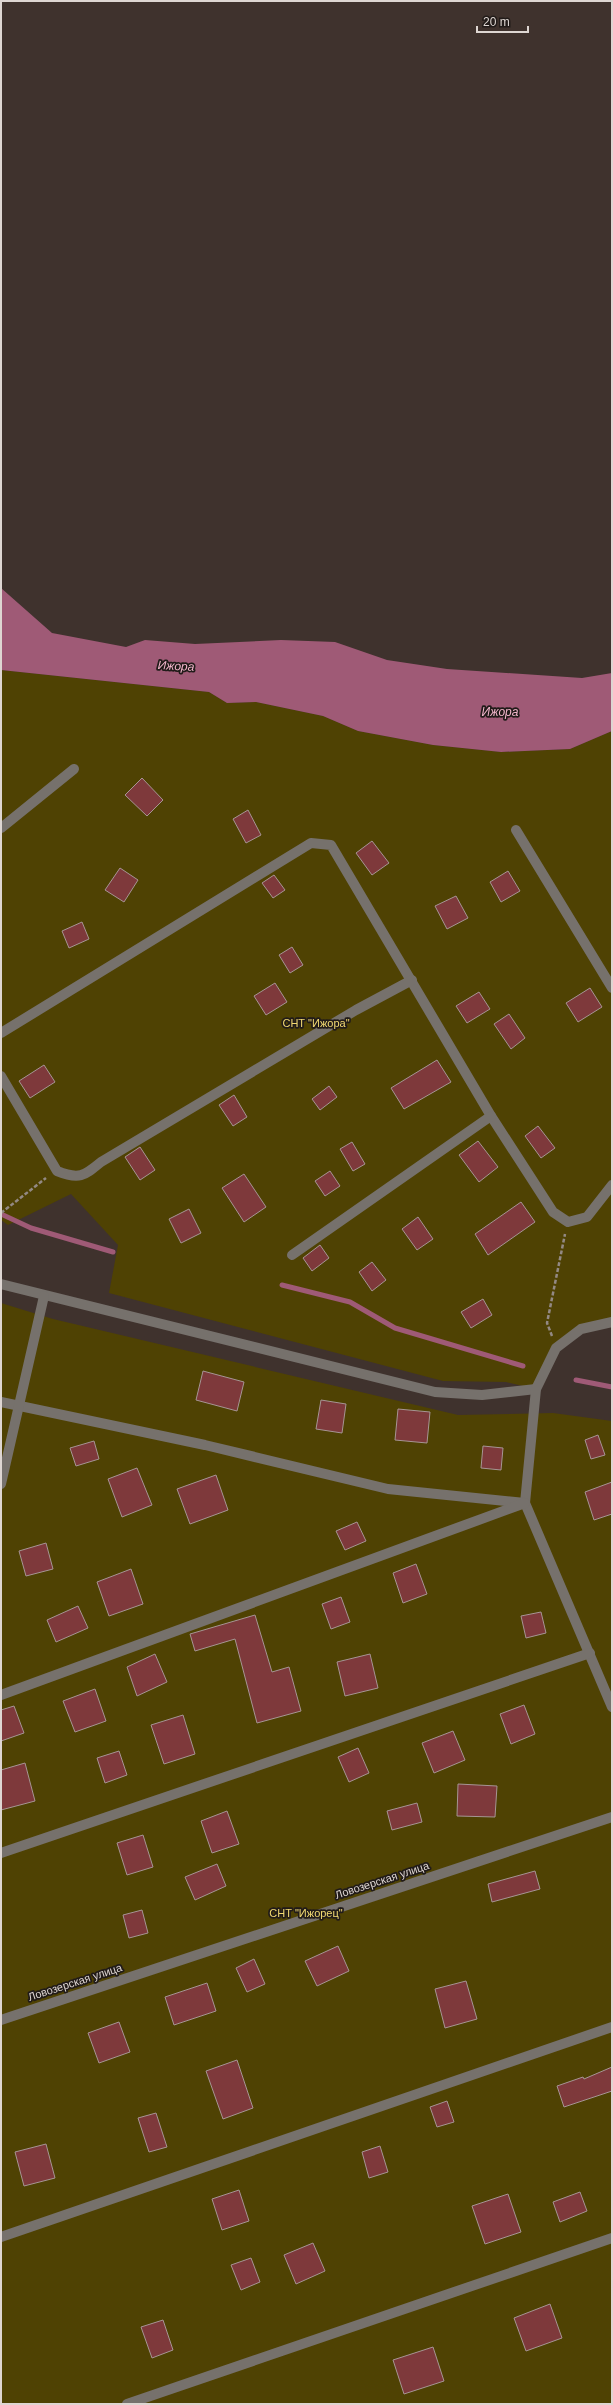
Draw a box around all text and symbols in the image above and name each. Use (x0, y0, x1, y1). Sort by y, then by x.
scale bar (477, 8, 528, 34)
text: 20 m (483, 15, 510, 29)
water label: Ижора (157, 658, 195, 674)
water label: Ижора (482, 705, 519, 719)
park label: СНТ "Ижора" (282, 1017, 350, 1029)
street label: Ловозерская улица (333, 1859, 431, 1901)
park label: СНТ "Ижорец" (269, 1907, 343, 1919)
street label: Ловозерская улица (26, 1961, 124, 2003)

